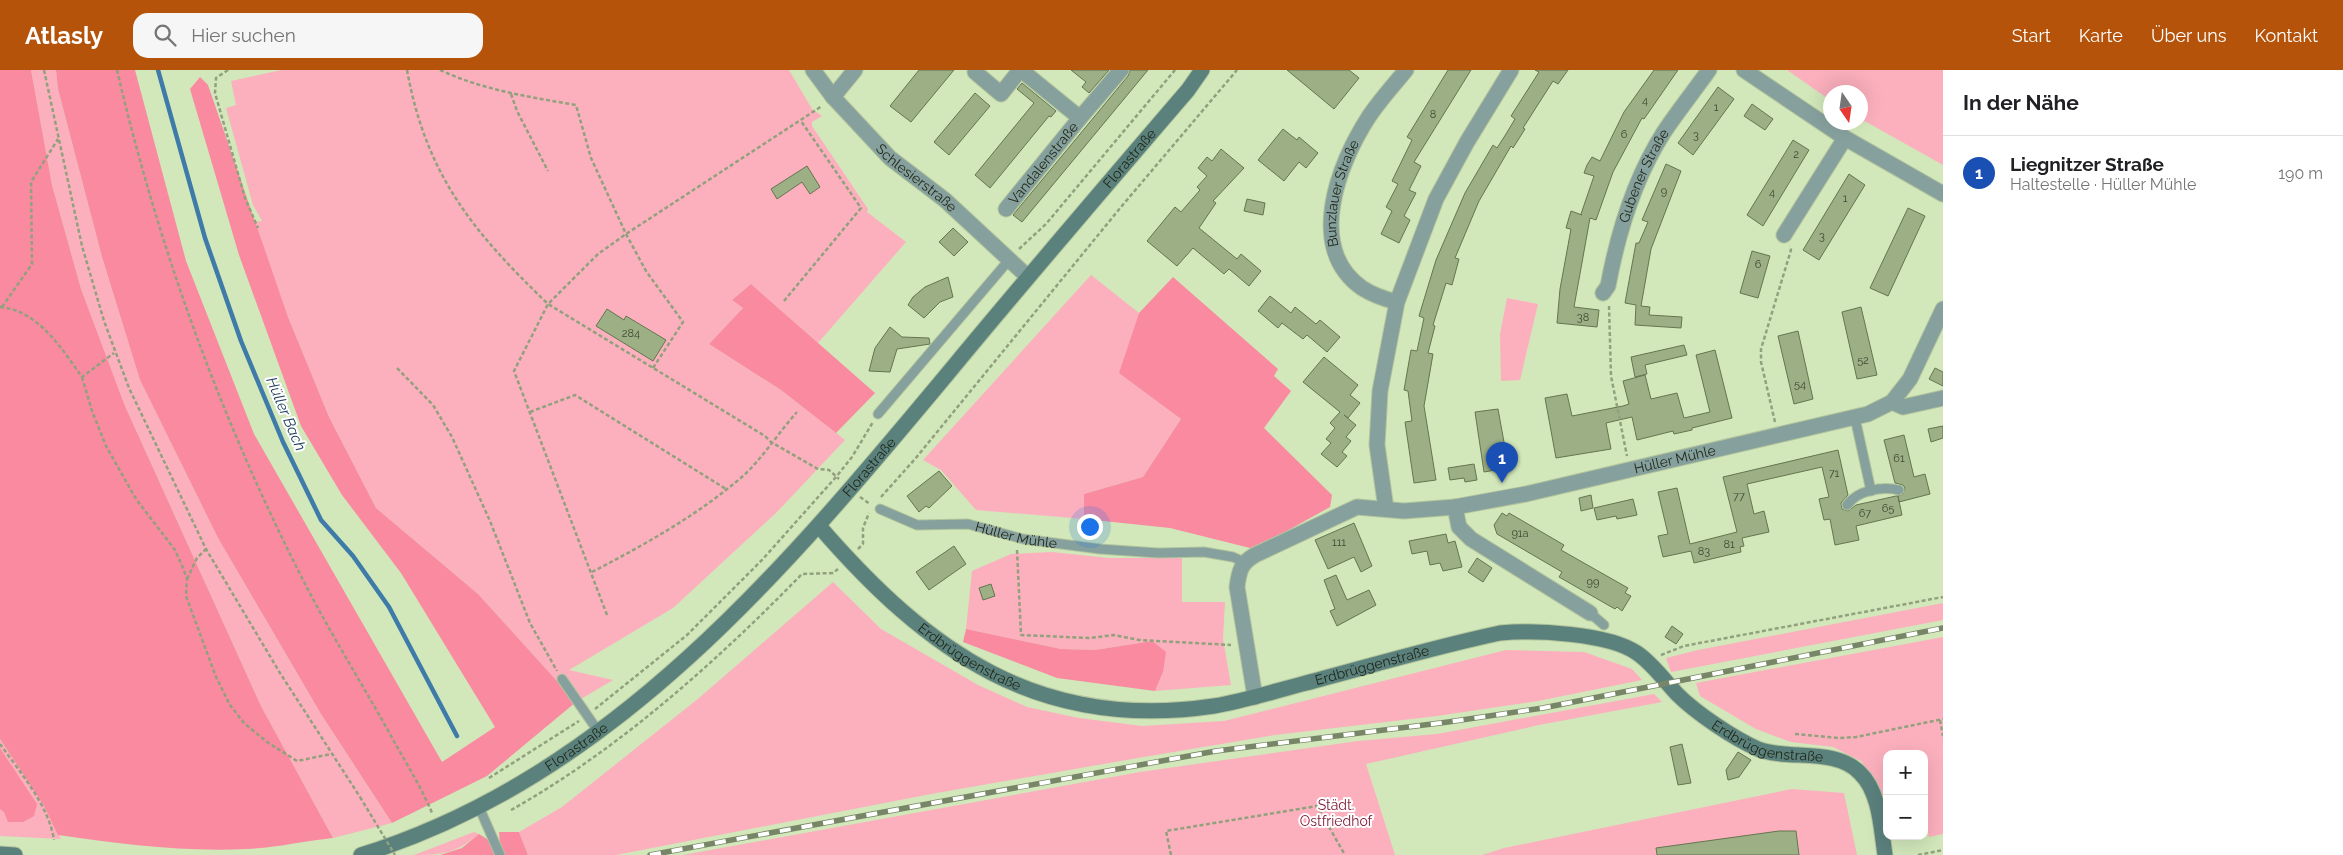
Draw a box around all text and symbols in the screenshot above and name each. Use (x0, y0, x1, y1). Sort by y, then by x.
search box (133, 13, 483, 58)
text: Atlasly (25, 21, 103, 50)
icon: search (151, 21, 179, 49)
text: Hier suchen (191, 24, 296, 46)
text: Start (2012, 25, 2051, 46)
text: Karte (2079, 25, 2123, 46)
text: Über uns (2151, 25, 2226, 46)
text: Kontakt (2254, 25, 2318, 46)
north arrow (1823, 85, 1868, 130)
text: In der Nähe (1963, 90, 2079, 115)
house number: 4 (1642, 94, 1648, 107)
house number: 1 (1714, 101, 1719, 114)
house number: 8 (1430, 108, 1436, 121)
street label: Vandalenstraße (1005, 119, 1081, 207)
street label: Florastraße (1100, 126, 1159, 191)
street label: Gubener Straße (1616, 126, 1672, 225)
house number: 6 (1621, 128, 1628, 141)
house number: 3 (1693, 129, 1699, 142)
street label: Bunzlauer Straße (1323, 137, 1362, 248)
street label: Schlesierstraße (873, 140, 960, 215)
house number: 2 (1793, 148, 1799, 161)
text: Liegnitzer Straße (2010, 153, 2164, 175)
text: 1 (1975, 164, 1983, 183)
text: 190 m (2278, 164, 2323, 183)
text: Haltestelle · Hüller Mühle (2010, 175, 2196, 194)
house number: 9 (1661, 185, 1667, 198)
house number: 4 (1769, 186, 1775, 199)
house number: 1 (1843, 192, 1848, 205)
house number: 3 (1819, 230, 1825, 243)
house number: 6 (1755, 258, 1762, 271)
house number: 38 (1577, 311, 1589, 324)
house number: 284 (622, 327, 640, 340)
house number: 52 (1857, 354, 1869, 367)
water label: Hüller Bach (262, 374, 310, 454)
house number: 54 (1794, 378, 1806, 391)
street label: Florastraße (839, 434, 899, 500)
pin: 1 (1486, 442, 1518, 483)
street label: Hüller Mühle (1632, 442, 1717, 477)
house number: 61 (1893, 452, 1905, 465)
house number: 71 (1829, 467, 1840, 480)
house number: 77 (1733, 490, 1745, 503)
house number: 65 (1882, 502, 1894, 515)
house number: 67 (1859, 507, 1871, 520)
your location (1077, 514, 1103, 540)
street label: Hüller Mühle (974, 518, 1058, 551)
house number: 91a (1511, 527, 1529, 540)
house number: 111 (1332, 536, 1346, 549)
house number: 81 (1723, 538, 1735, 551)
house number: 83 (1698, 545, 1710, 558)
house number: 99 (1587, 576, 1599, 589)
street label: Erdbrüggenstraße (915, 620, 1023, 694)
street label: Erdbrüggenstraße (1313, 642, 1431, 688)
street label: Erdbrüggenstraße (1709, 717, 1824, 765)
street label: Florastraße (542, 719, 611, 774)
map controls (1883, 750, 1928, 840)
button: + (1883, 750, 1928, 795)
button: − (1883, 795, 1928, 840)
park label: Städt. Ostfriedhof (1300, 797, 1374, 829)

